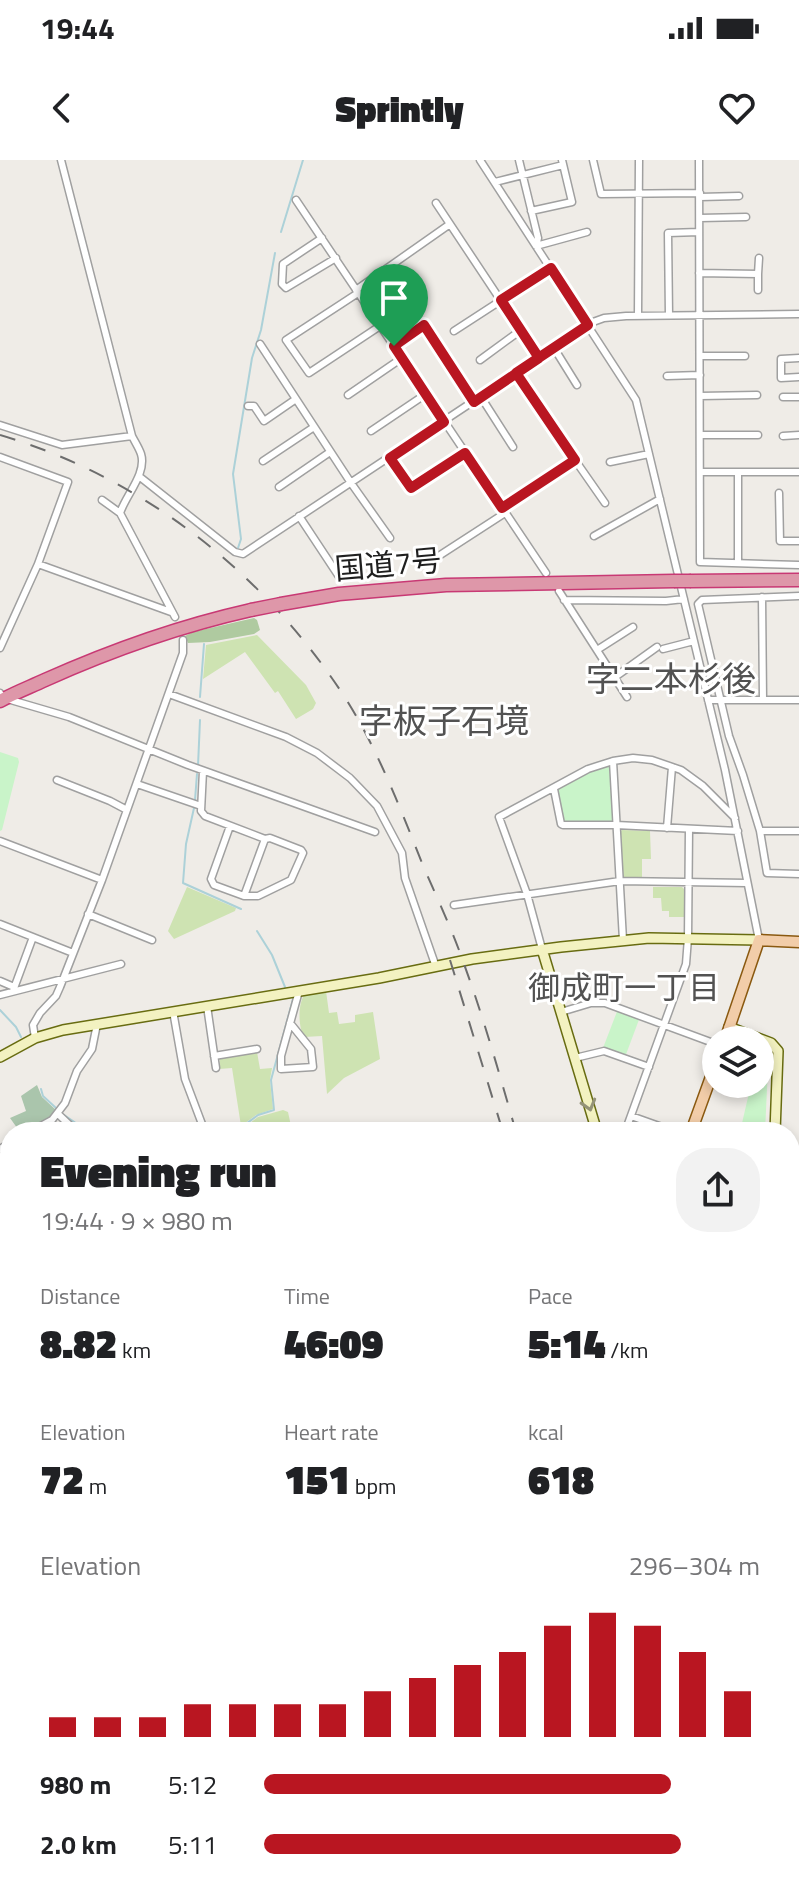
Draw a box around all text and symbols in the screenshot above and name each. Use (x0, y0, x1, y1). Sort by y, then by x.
text: 19:44 (40, 5, 115, 51)
text: Sprintly (335, 81, 464, 136)
icon: back (40, 86, 84, 130)
icon: heart (715, 86, 759, 130)
pin (360, 264, 428, 346)
icon: arrive (372, 276, 416, 320)
street label: 国道7号 (333, 536, 443, 592)
district label: 字二本杉後 (586, 652, 756, 704)
district label: 字板子石境 (359, 694, 529, 746)
district label: 御成町一丁目 (528, 963, 720, 1011)
map controls (702, 1026, 774, 1098)
button: layers (702, 1026, 774, 1098)
one-way arrow (580, 1097, 596, 1111)
text: Evening run (40, 1137, 277, 1204)
button: share (676, 1148, 760, 1232)
text: 19:44 · 9 × 980 m (40, 1201, 233, 1240)
text: Distance (40, 1279, 120, 1313)
text: Time (284, 1279, 330, 1313)
text: Pace (528, 1279, 573, 1313)
text: 8.82 (40, 1313, 117, 1374)
text: 46:09 (284, 1313, 384, 1374)
text: 5:14 (528, 1313, 606, 1374)
text: km (117, 1333, 151, 1367)
text: /km (606, 1333, 648, 1367)
text: Elevation (40, 1415, 126, 1449)
text: Heart rate (284, 1415, 379, 1449)
text: kcal (528, 1415, 564, 1449)
text: 72 (40, 1449, 84, 1510)
text: 151 (284, 1449, 350, 1510)
text: 618 (528, 1449, 594, 1510)
text: m (84, 1469, 107, 1503)
text: bpm (350, 1469, 396, 1503)
text: Elevation (40, 1546, 141, 1585)
text: 296–304 m (629, 1546, 760, 1585)
text: 980 m (40, 1765, 111, 1804)
text: 5:12 (168, 1765, 217, 1804)
text: 2.0 km (40, 1825, 117, 1864)
text: 5:11 (168, 1825, 217, 1864)

